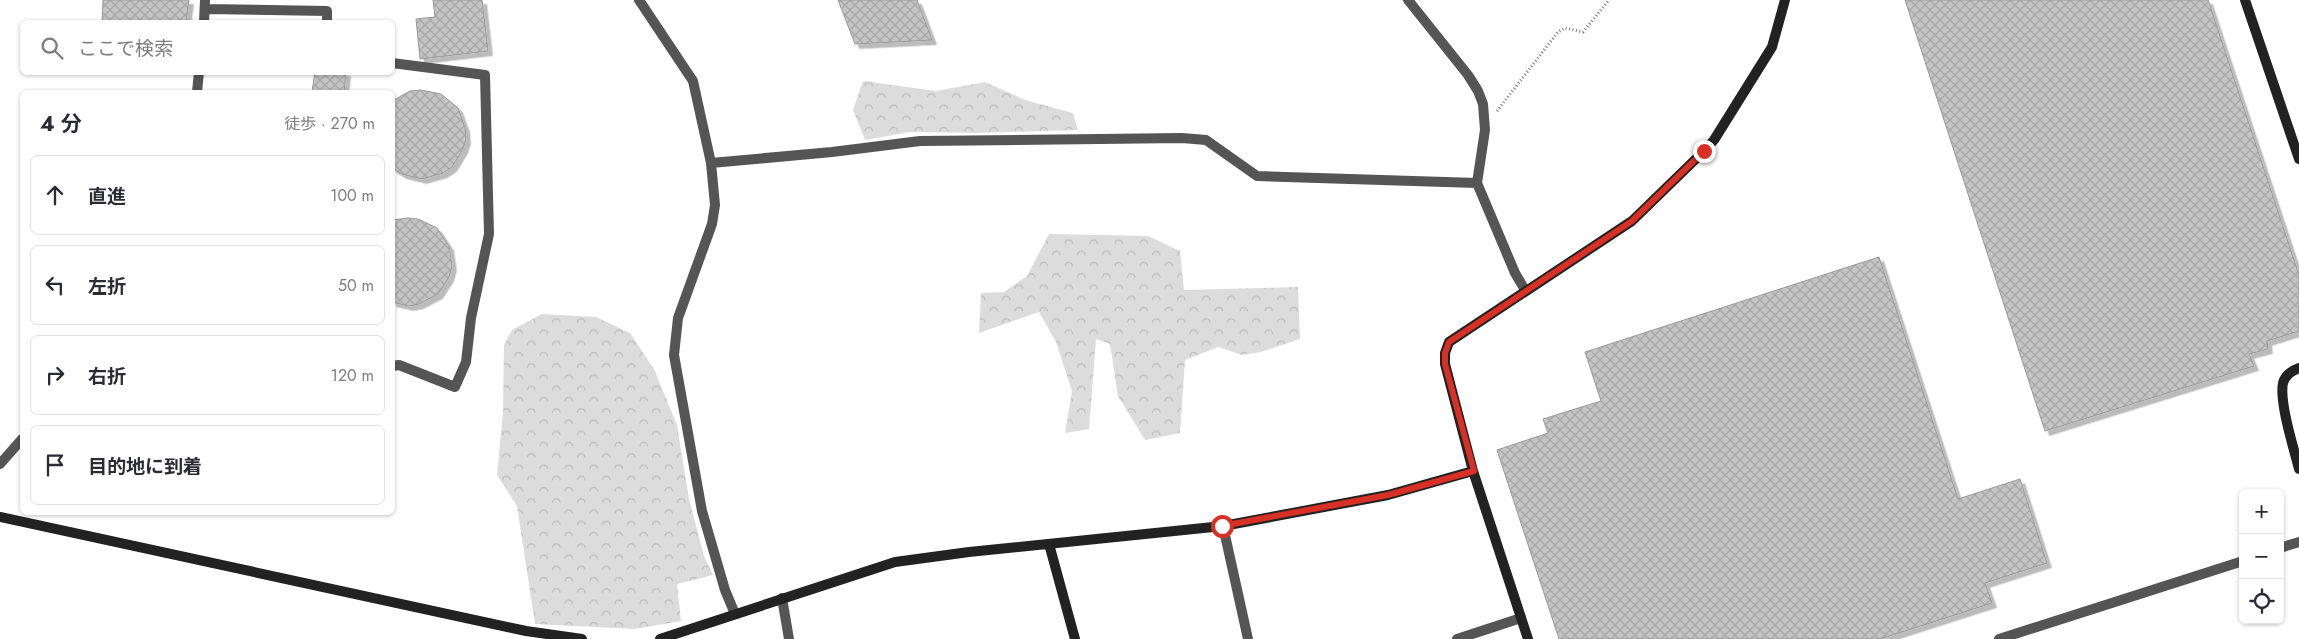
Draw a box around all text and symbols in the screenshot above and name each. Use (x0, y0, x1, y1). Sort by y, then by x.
search box (20, 20, 395, 75)
icon: search (38, 34, 66, 62)
text: ここで検索 (78, 35, 173, 62)
text: 4 分 (40, 109, 82, 139)
text: 徒歩 · 270 m (284, 112, 375, 135)
route end (1693, 140, 1716, 163)
icon: ahead (41, 181, 69, 209)
text: 直進 (88, 183, 126, 210)
text: 100 m (330, 184, 374, 207)
icon: left (41, 271, 69, 299)
text: 左折 (88, 273, 126, 300)
text: 50 m (338, 274, 374, 297)
icon: right (41, 361, 69, 389)
text: 右折 (88, 363, 126, 390)
text: 120 m (331, 364, 374, 387)
icon: arrive (41, 451, 69, 479)
text: 目的地に到着 (88, 453, 202, 480)
map controls (2239, 489, 2284, 624)
button: + (2239, 489, 2284, 534)
route start (1211, 515, 1234, 538)
button: − (2239, 534, 2284, 579)
button: locate (2239, 579, 2284, 624)

